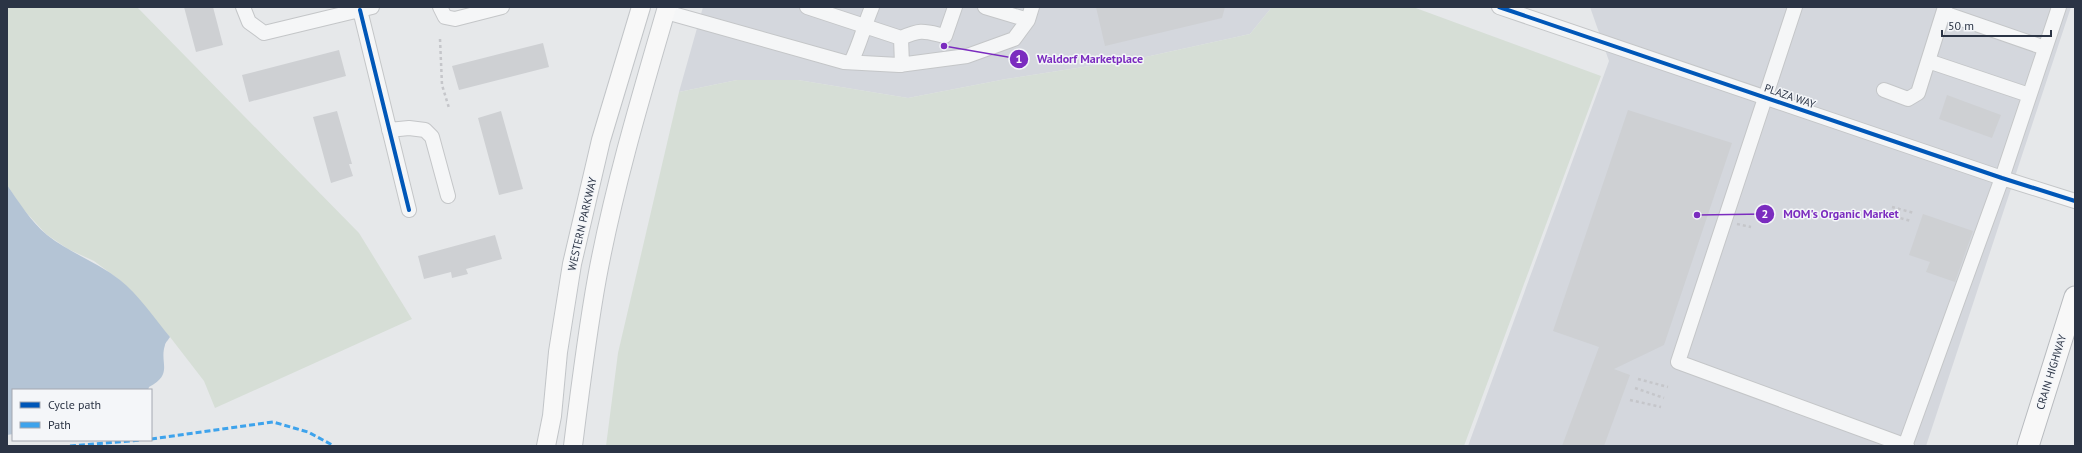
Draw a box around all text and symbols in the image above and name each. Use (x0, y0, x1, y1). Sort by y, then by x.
scale bar (1942, 12, 2051, 38)
text: 50 m (1948, 18, 1974, 33)
callout: Waldorf Marketplace (1009, 47, 1151, 71)
text: 1 (1016, 51, 1022, 66)
text: Waldorf Marketplace (1037, 51, 1143, 66)
street label: PLAZA WAY (1763, 81, 1818, 112)
street label: WESTERN PARKWAY (564, 175, 600, 272)
callout: MOM's Organic Market (1755, 202, 1907, 226)
text: 2 (1762, 206, 1768, 221)
text: MOM's Organic Market (1783, 206, 1900, 221)
street label: CRAIN HIGHWAY (2033, 332, 2069, 411)
legend (12, 389, 152, 441)
text: Cycle path (48, 397, 101, 412)
text: Path (48, 417, 71, 432)

